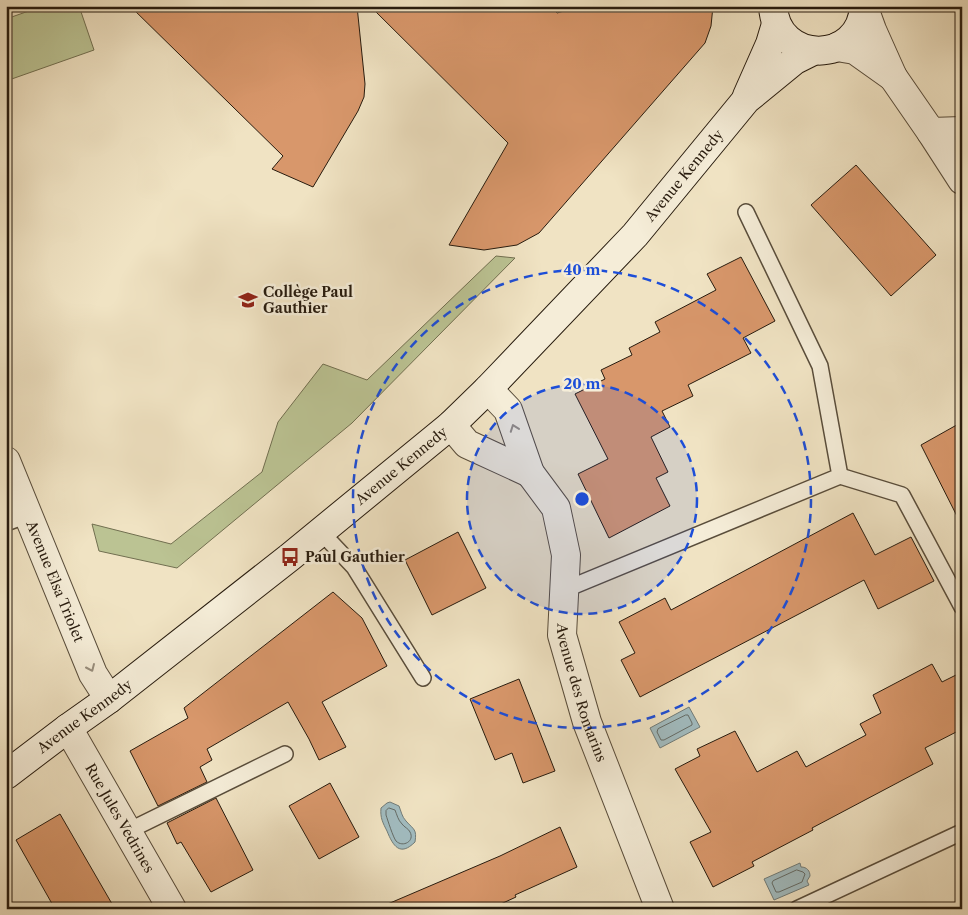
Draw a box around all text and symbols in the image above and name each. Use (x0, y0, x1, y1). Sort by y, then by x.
street label: Avenue Kennedy (640, 126, 727, 226)
text: 40 m (563, 260, 601, 279)
place label: Collège Paul Gauthier (263, 283, 353, 317)
school or university icon: Collège Paul Gauthier (237, 289, 259, 311)
text: 20 m (563, 374, 601, 393)
street label: Avenue Kennedy (351, 423, 451, 509)
one-way arrow (510, 424, 520, 432)
centre of rings (573, 490, 591, 508)
street label: Avenue Elsa Triolet (22, 517, 88, 645)
bus stop icon: Paul Gauthier (279, 546, 301, 568)
place label: Paul Gauthier (305, 548, 405, 566)
street label: Avenue des Romarins (553, 622, 611, 764)
one-way arrow (84, 663, 95, 672)
street label: Avenue Kennedy (33, 675, 136, 758)
street label: Rue Jules Vedrines (81, 760, 158, 876)

